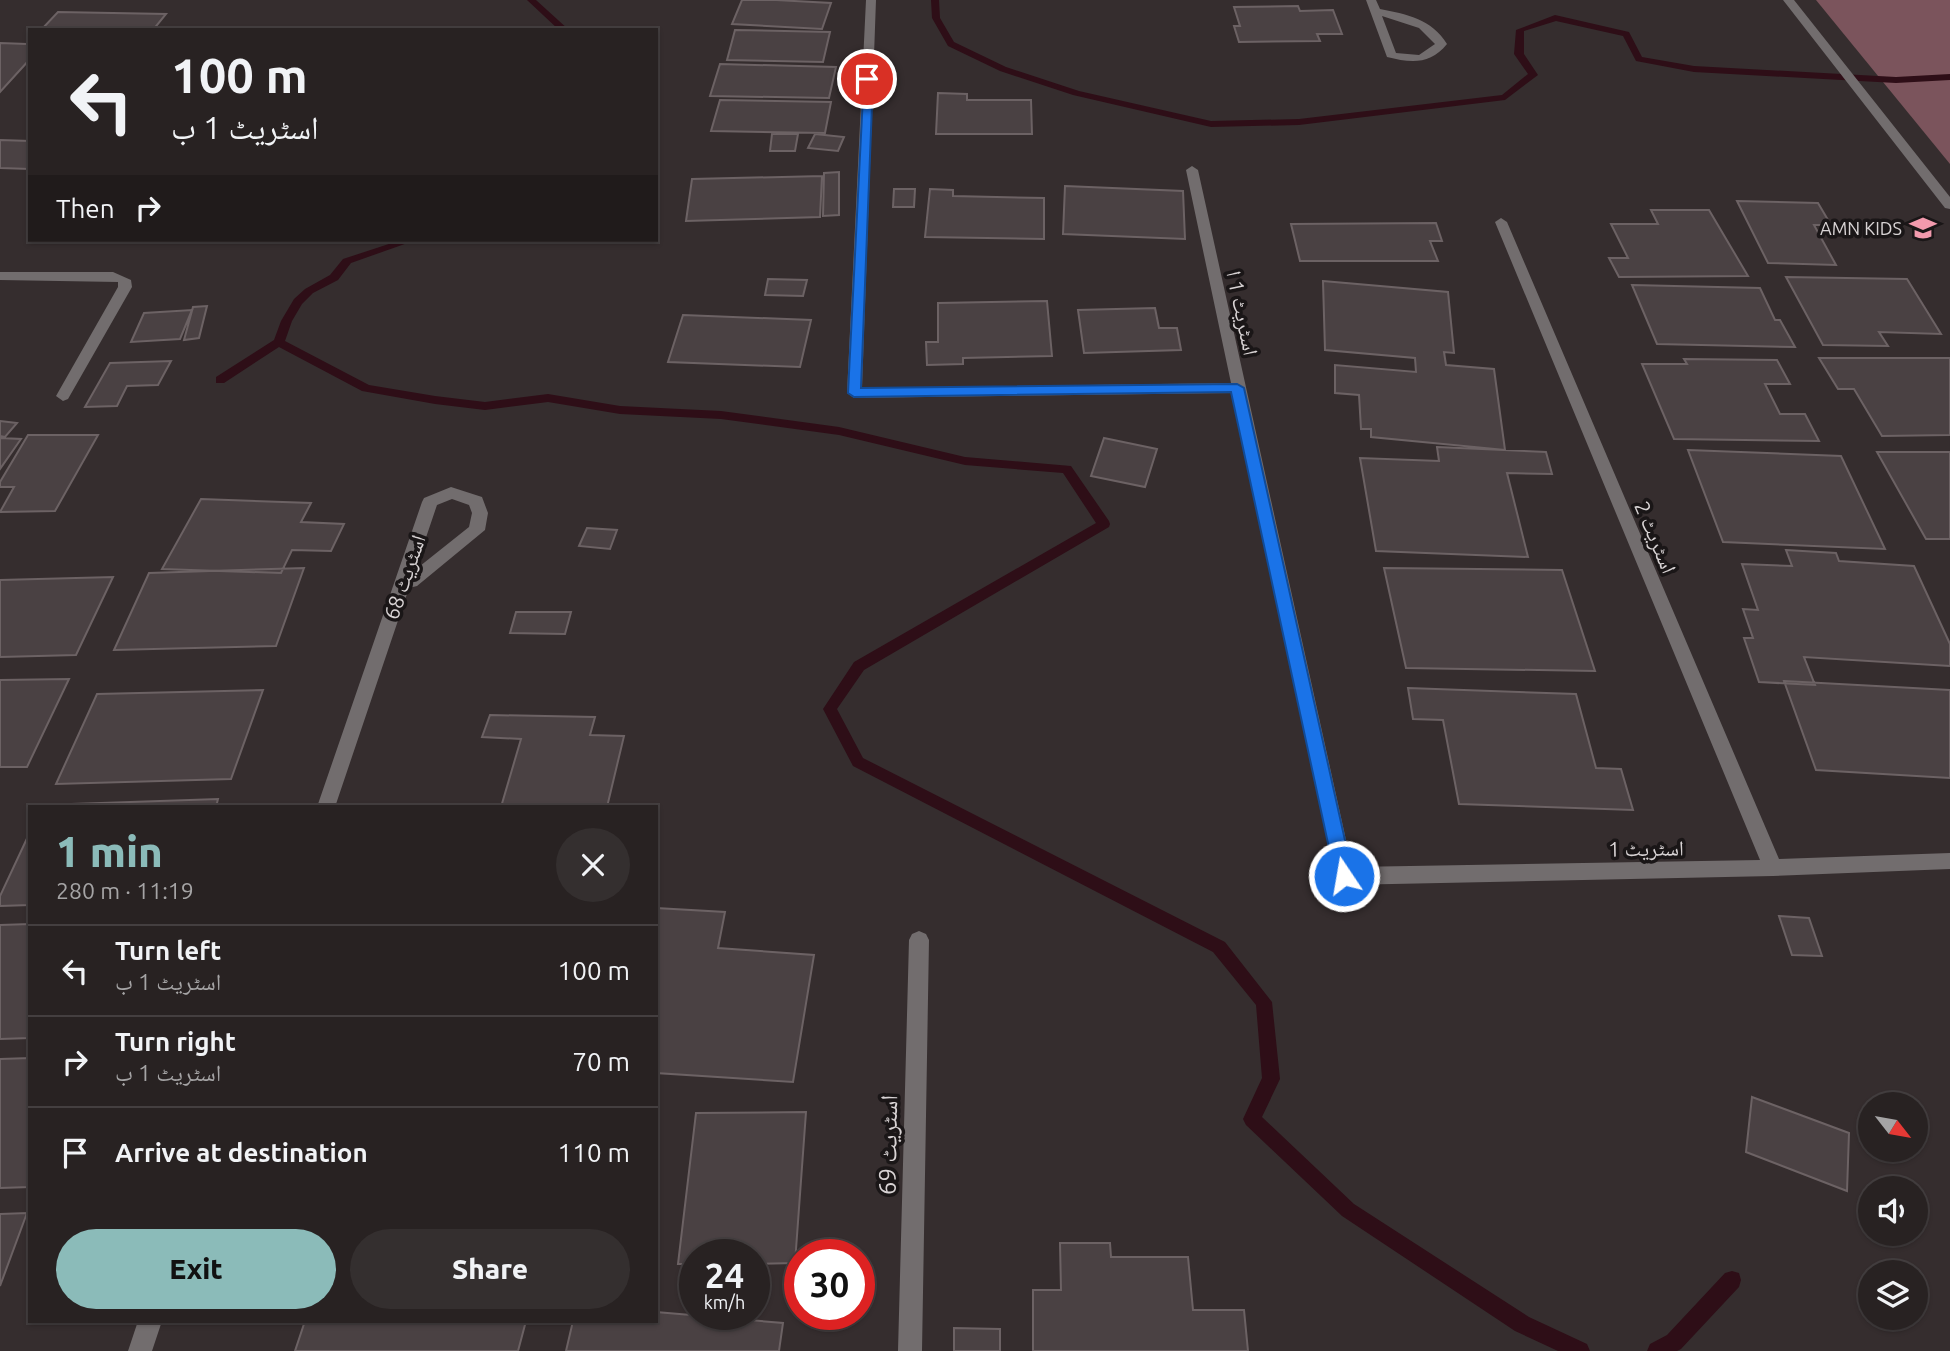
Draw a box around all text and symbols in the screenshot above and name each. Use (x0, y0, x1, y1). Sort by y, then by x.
text: 100 m (171, 47, 308, 102)
pin (837, 49, 897, 109)
icon: left (56, 56, 147, 147)
icon: arrive (848, 60, 886, 98)
text: اسٹریٹ 1 ب (171, 109, 319, 145)
icon: right (129, 189, 167, 227)
text: Then (56, 194, 115, 223)
school or university icon: AMN KIDS (1908, 213, 1938, 243)
place label: AMN KIDS (1820, 218, 1902, 238)
street label: اسٹریٹ 1 ا (1222, 269, 1264, 357)
street label: اسٹریٹ 2 (1630, 497, 1682, 577)
street label: اسٹریٹ 68 (378, 532, 430, 623)
text: 1 min (56, 828, 163, 875)
button: close (556, 828, 630, 902)
street label: اسٹریٹ 1 (1608, 835, 1684, 861)
position arrow (1307, 839, 1381, 913)
text: 280 m · 11:19 (56, 878, 194, 903)
text: Turn left (115, 936, 221, 965)
icon: left (56, 952, 94, 990)
text: 100 m (558, 956, 630, 985)
text: اسٹریٹ 1 ب (115, 969, 221, 994)
text: Turn right (115, 1027, 236, 1056)
icon: right (56, 1043, 94, 1081)
text: 70 m (572, 1047, 630, 1076)
text: اسٹریٹ 1 ب (115, 1060, 221, 1085)
north arrow (1858, 1092, 1928, 1162)
map controls (1858, 1092, 1928, 1330)
street label: اسٹریٹ 69 (874, 1095, 903, 1195)
icon: arrive (56, 1134, 94, 1172)
text: Arrive at destination (115, 1138, 368, 1167)
text: 110 m (558, 1138, 630, 1167)
button: sound (1858, 1176, 1928, 1246)
button: Exit (56, 1229, 336, 1309)
button: Share (350, 1229, 630, 1309)
speed limit sign: 30 (784, 1239, 875, 1330)
text: 24 (705, 1255, 744, 1295)
button: layers (1858, 1260, 1928, 1330)
text: km/h (704, 1292, 745, 1312)

